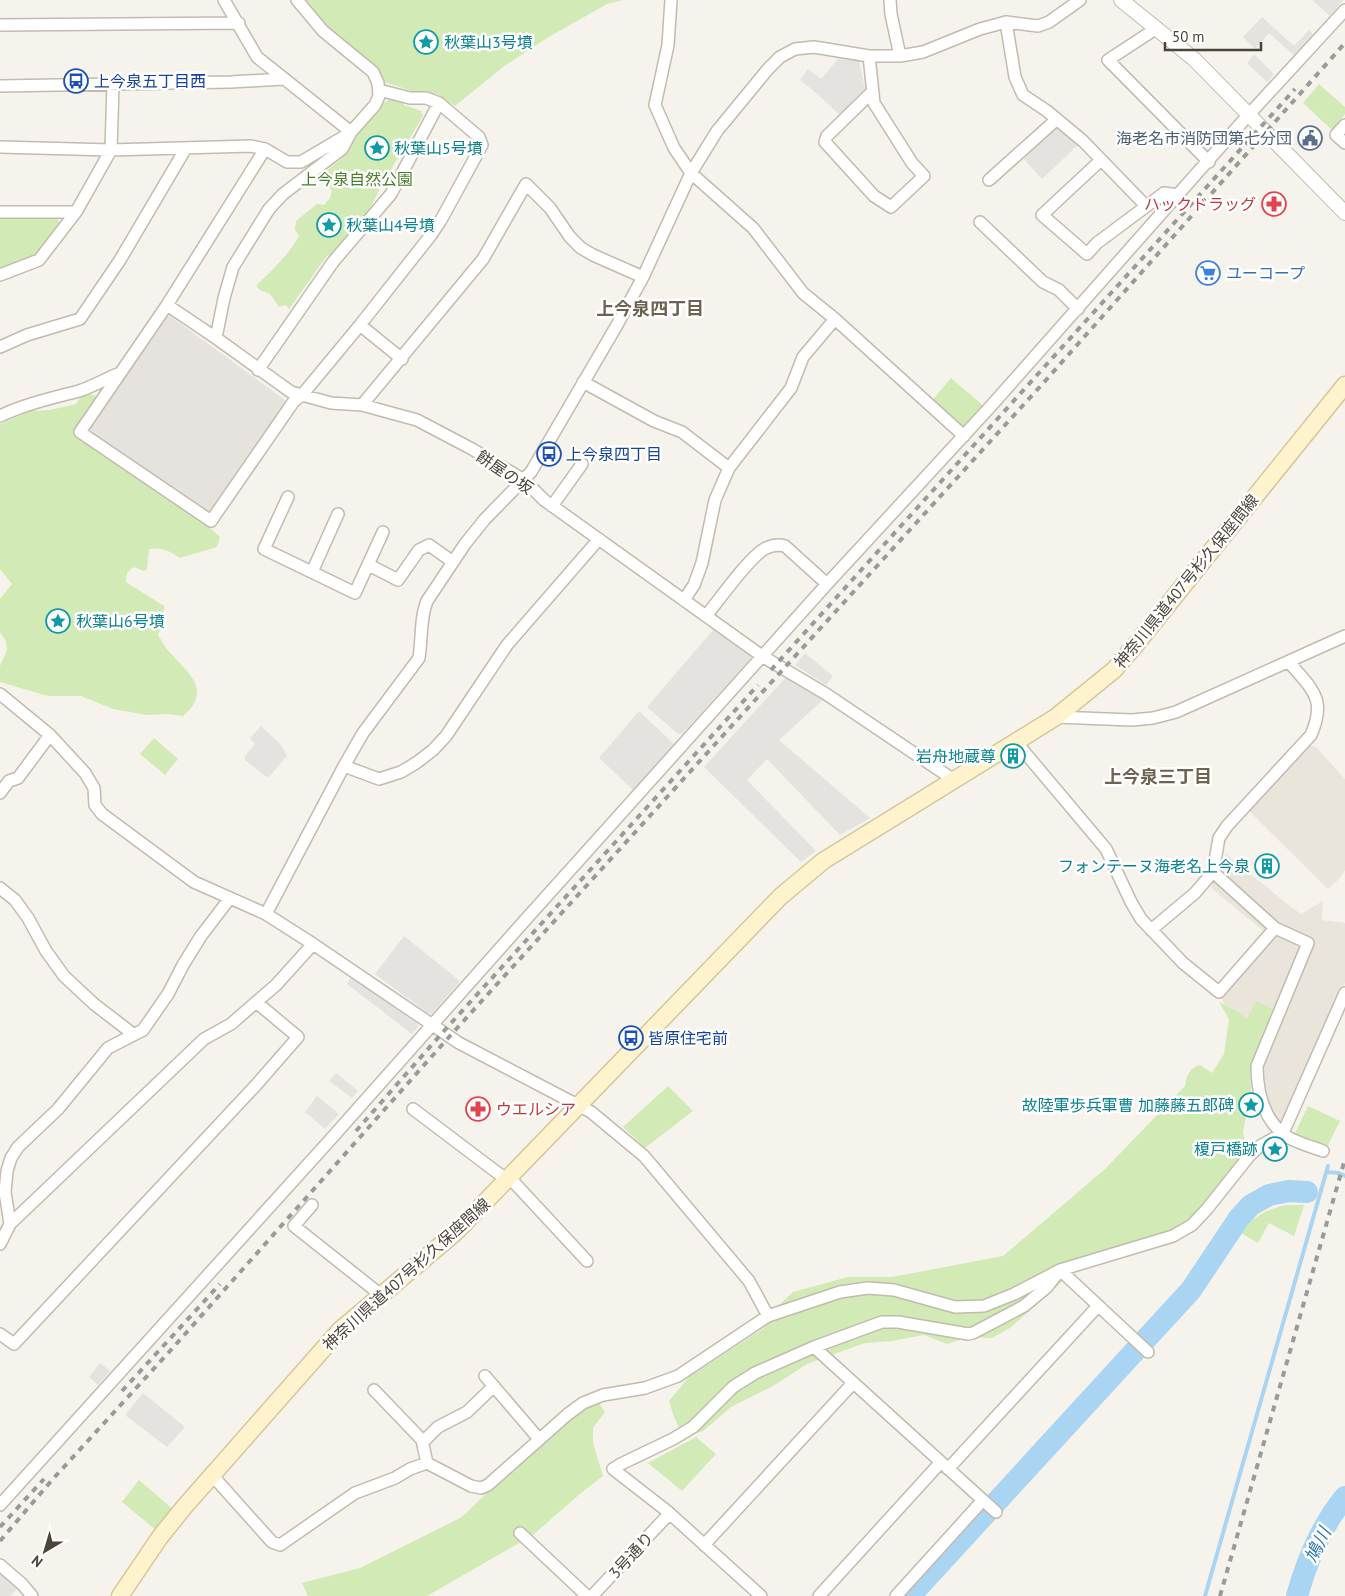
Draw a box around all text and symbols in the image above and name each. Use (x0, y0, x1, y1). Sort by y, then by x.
scale bar (1165, 20, 1261, 52)
text: 50 m (1172, 27, 1205, 46)
place icon: 秋葉山3号墳 (413, 29, 439, 55)
place label: 秋葉山3号墳 (444, 32, 533, 52)
bus stop icon: 上今泉五丁目西 (63, 68, 89, 94)
place label: 上今泉五丁目西 (94, 71, 206, 91)
public building icon: 海老名市消防団第七分団 (1297, 125, 1323, 151)
place label: 海老名市消防団第七分団 (1116, 128, 1292, 148)
place icon: 秋葉山5号墳 (364, 135, 390, 161)
place label: 秋葉山5号墳 (394, 138, 483, 158)
park label: 上今泉自然公園 (301, 169, 413, 189)
pharmacy icon: ハックドラッグ (1261, 191, 1287, 217)
place label: ハックドラッグ (1144, 194, 1256, 214)
place icon: 秋葉山4号墳 (316, 212, 342, 238)
place label: 秋葉山4号墳 (346, 215, 435, 235)
supermarket icon: ユーコープ (1195, 260, 1221, 286)
place label: ユーコープ (1226, 263, 1305, 283)
district label: 上今泉四丁目 (596, 297, 704, 320)
bus stop icon: 上今泉四丁目 (536, 441, 562, 467)
place label: 上今泉四丁目 (566, 444, 662, 464)
street label: 餅屋の坂 (473, 446, 537, 498)
street label: 神奈川県道407号杉久保座間線 (1110, 490, 1262, 672)
place icon: 秋葉山6号墳 (45, 608, 71, 634)
place label: 秋葉山6号墳 (76, 611, 165, 631)
building icon: 岩舟地蔵尊 (1000, 743, 1026, 769)
place label: 岩舟地蔵尊 (916, 746, 996, 766)
district label: 上今泉三丁目 (1104, 765, 1212, 788)
building icon: フォンテーヌ海老名上今泉 (1254, 853, 1280, 879)
place label: フォンテーヌ海老名上今泉 (1058, 856, 1250, 876)
bus stop icon: 皆原住宅前 (618, 1025, 644, 1051)
place label: 皆原住宅前 (648, 1028, 728, 1048)
place icon: 故陸軍歩兵軍曹 加藤藤五郎碑 (1238, 1092, 1264, 1118)
place label: 故陸軍歩兵軍曹 加藤藤五郎碑 (1022, 1095, 1234, 1115)
pharmacy icon: ウエルシア (465, 1096, 491, 1122)
place label: ウエルシア (496, 1099, 576, 1119)
place icon: 榎戸橋跡 (1262, 1136, 1288, 1162)
place label: 榎戸橋跡 (1194, 1139, 1258, 1159)
street label: 神奈川県道407号杉久保座間線 (318, 1194, 494, 1354)
water label: 鳩川 (1299, 1522, 1337, 1566)
north arrow (20, 1526, 70, 1576)
street label: 3号通り (604, 1527, 658, 1583)
text: N (28, 1551, 46, 1571)

